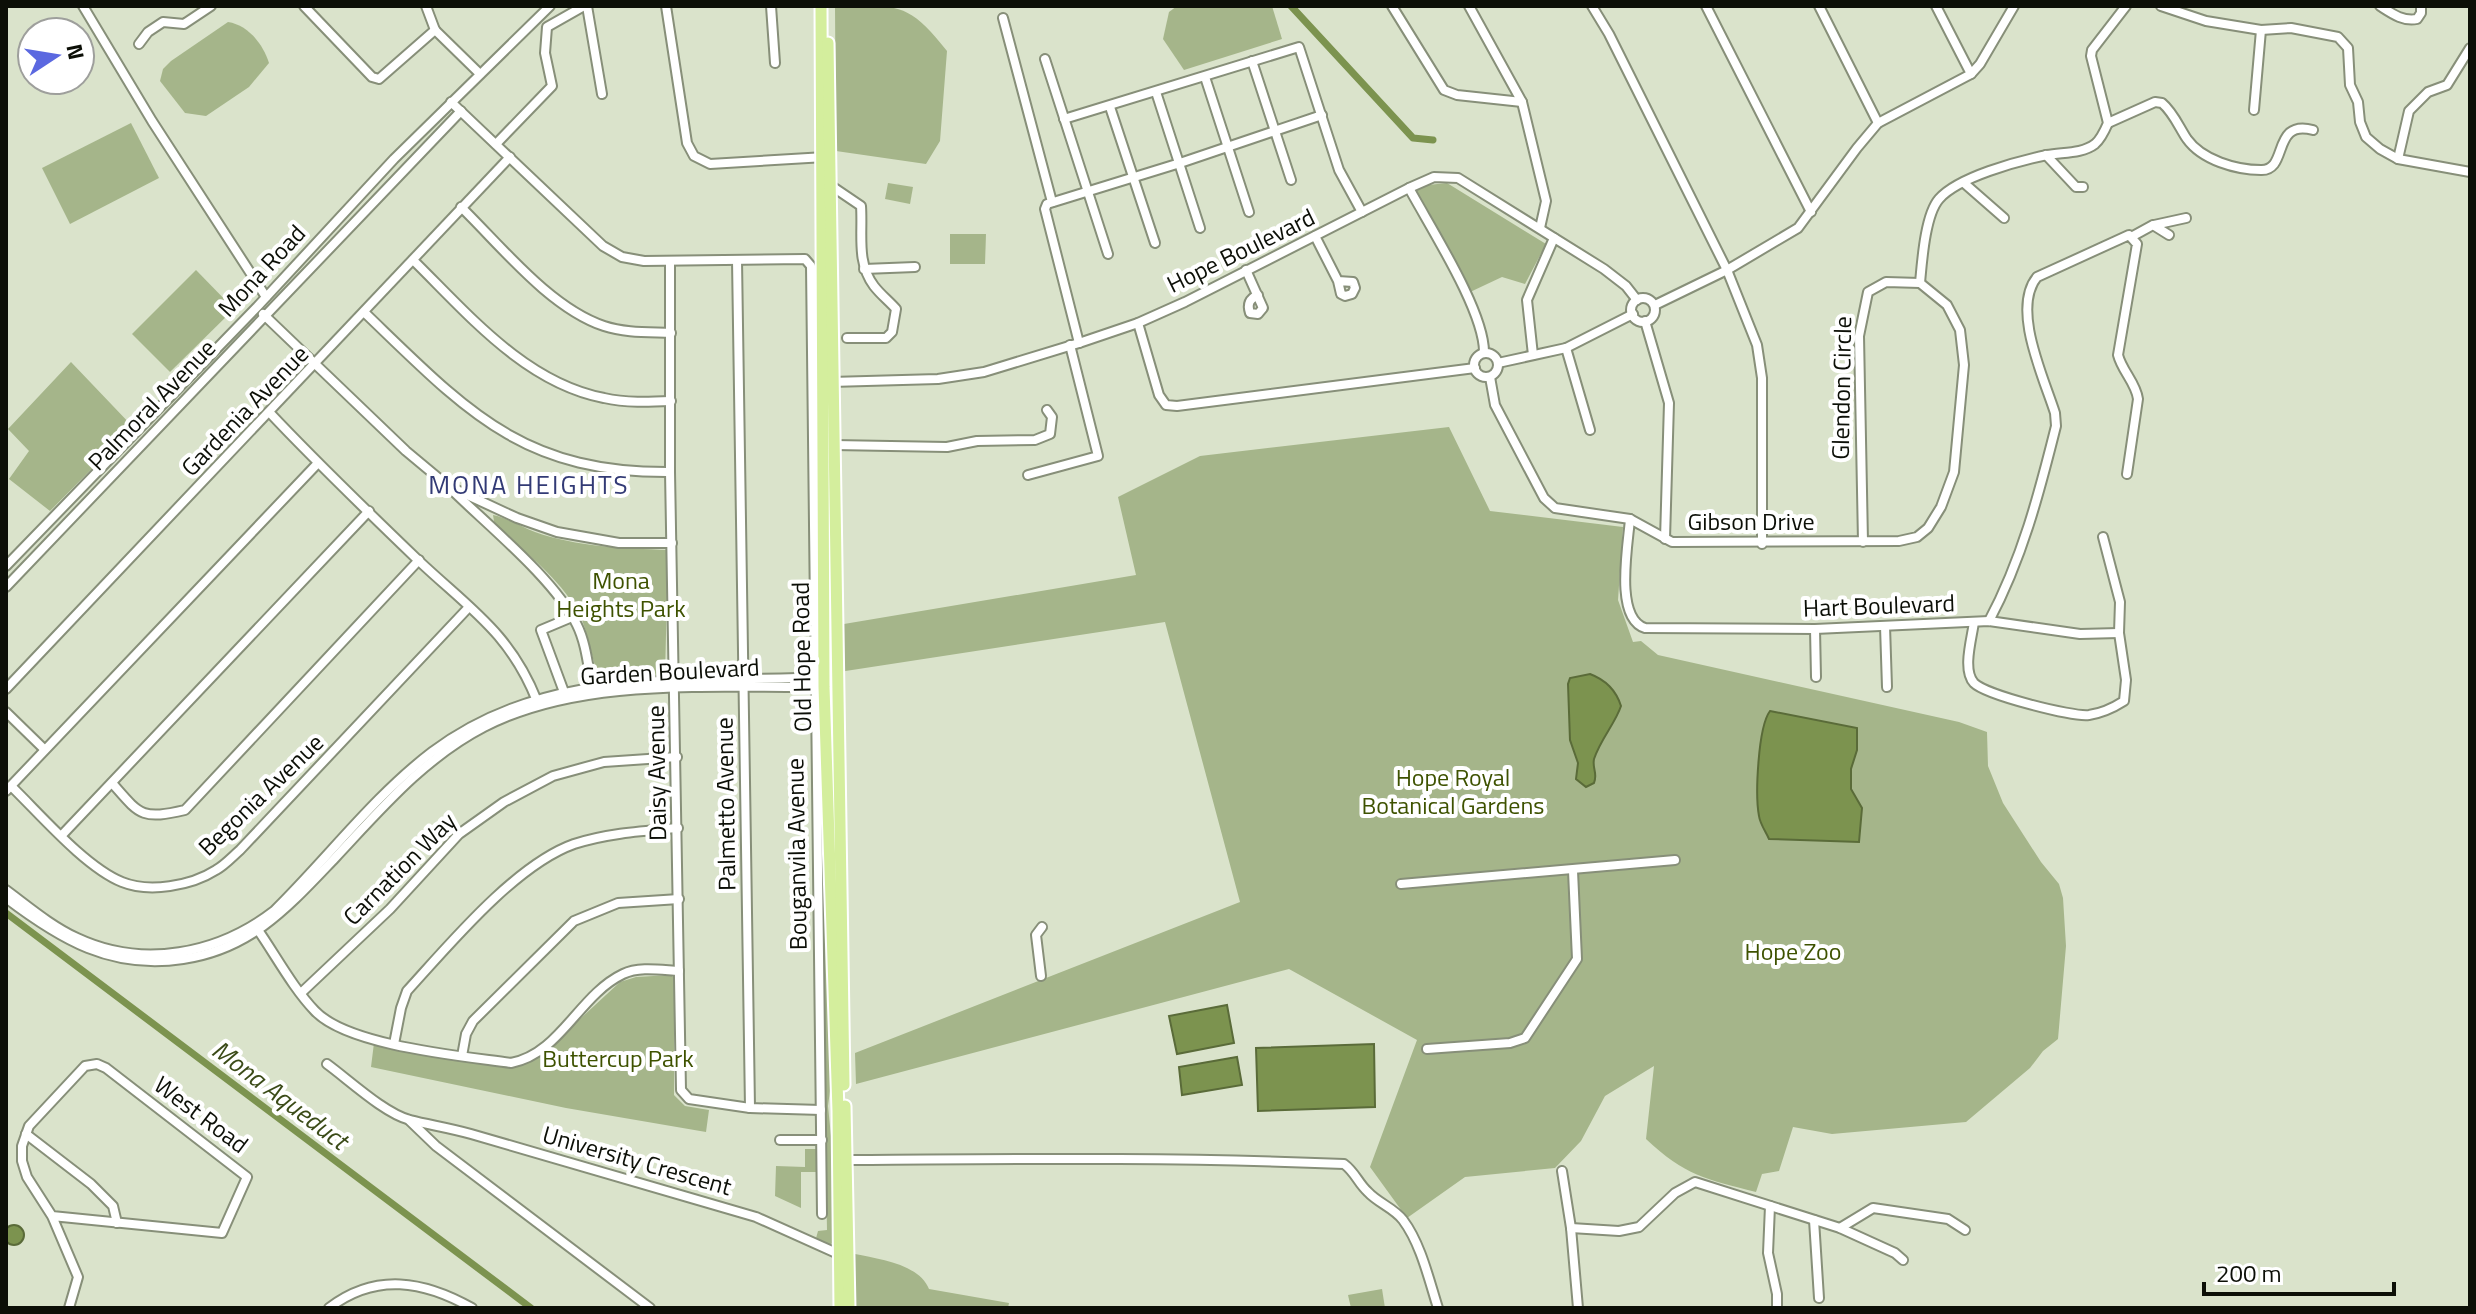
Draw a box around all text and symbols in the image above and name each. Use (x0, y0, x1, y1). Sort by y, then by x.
north arrow (16, 16, 96, 96)
text: N (57, 41, 94, 63)
street label: Hope Boulevard (1161, 199, 1321, 301)
street label: Mona Road (209, 216, 314, 325)
street label: Glendon Circle (1822, 316, 1860, 460)
street label: Palmoral Avenue (79, 330, 223, 478)
street label: Gardenia Avenue (172, 337, 316, 484)
district label: MONA HEIGHTS (428, 465, 630, 504)
street label: Gibson Drive (1687, 503, 1815, 539)
park label: Mona Heights Park (556, 562, 686, 626)
street label: Old Hope Road (782, 582, 820, 732)
street label: Hart Boulevard (1802, 584, 1956, 626)
street label: Garden Boulevard (579, 648, 761, 694)
street label: Daisy Avenue (637, 705, 675, 841)
street label: Palmetto Avenue (705, 717, 745, 891)
street label: Begonia Avenue (189, 725, 331, 864)
street label: Bouganvila Avenue (776, 758, 816, 950)
park label: Hope Royal Botanical Gardens (1362, 759, 1544, 823)
street label: Carnation Way (335, 803, 464, 933)
park label: Hope Zoo (1745, 933, 1841, 969)
water label: Mona Aqueduct (204, 1030, 359, 1160)
park label: Buttercup Park (542, 1040, 694, 1076)
street label: West Road (147, 1067, 256, 1162)
street label: University Crescent (539, 1116, 737, 1204)
scale bar (2204, 1246, 2394, 1296)
text: 200 m (2216, 1255, 2282, 1291)

